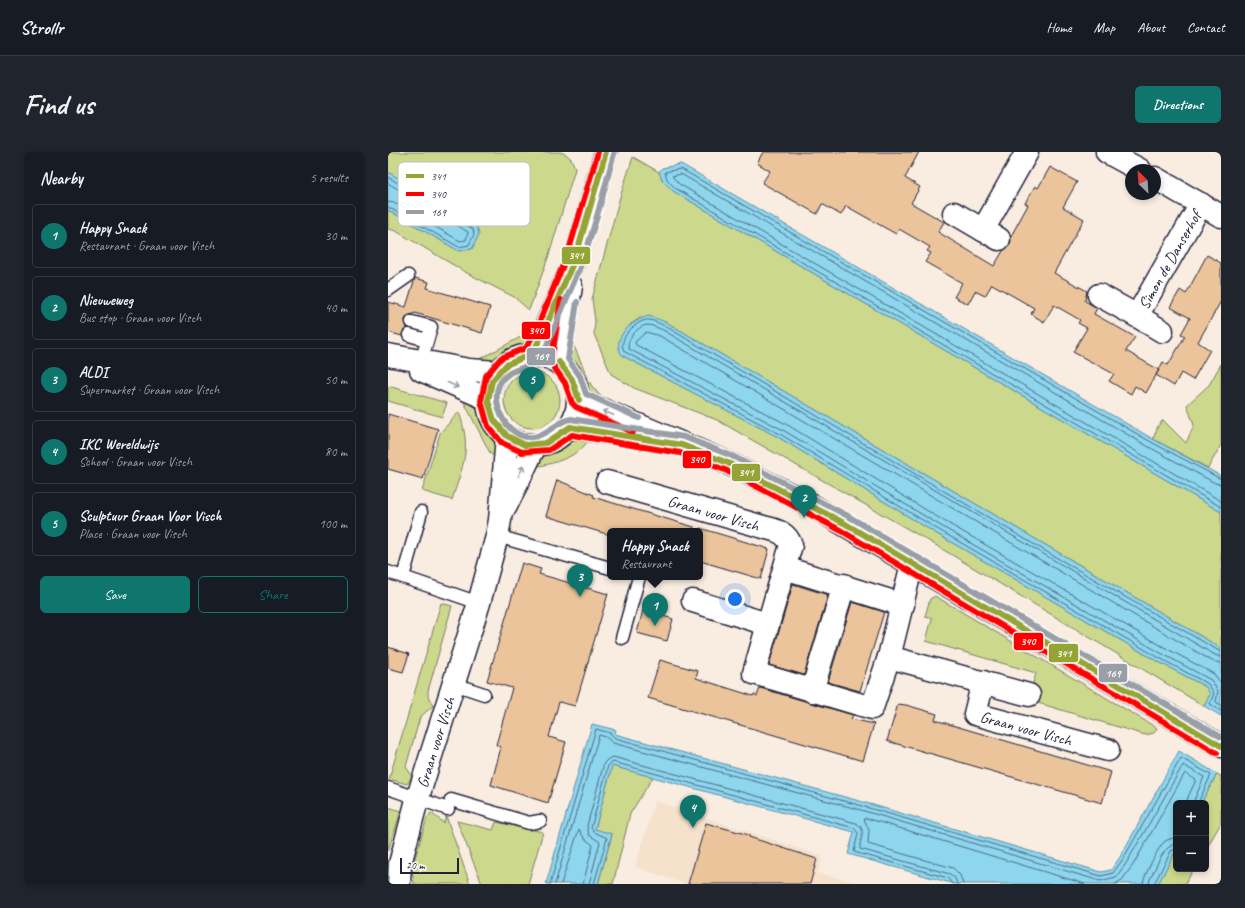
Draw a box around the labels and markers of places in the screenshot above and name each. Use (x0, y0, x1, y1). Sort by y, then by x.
pin: 5 (519, 367, 545, 400)
pin: 2 (791, 485, 817, 518)
pin: 3 (567, 564, 593, 597)
pin: 1 (642, 593, 668, 626)
pin: 4 (680, 795, 706, 828)

